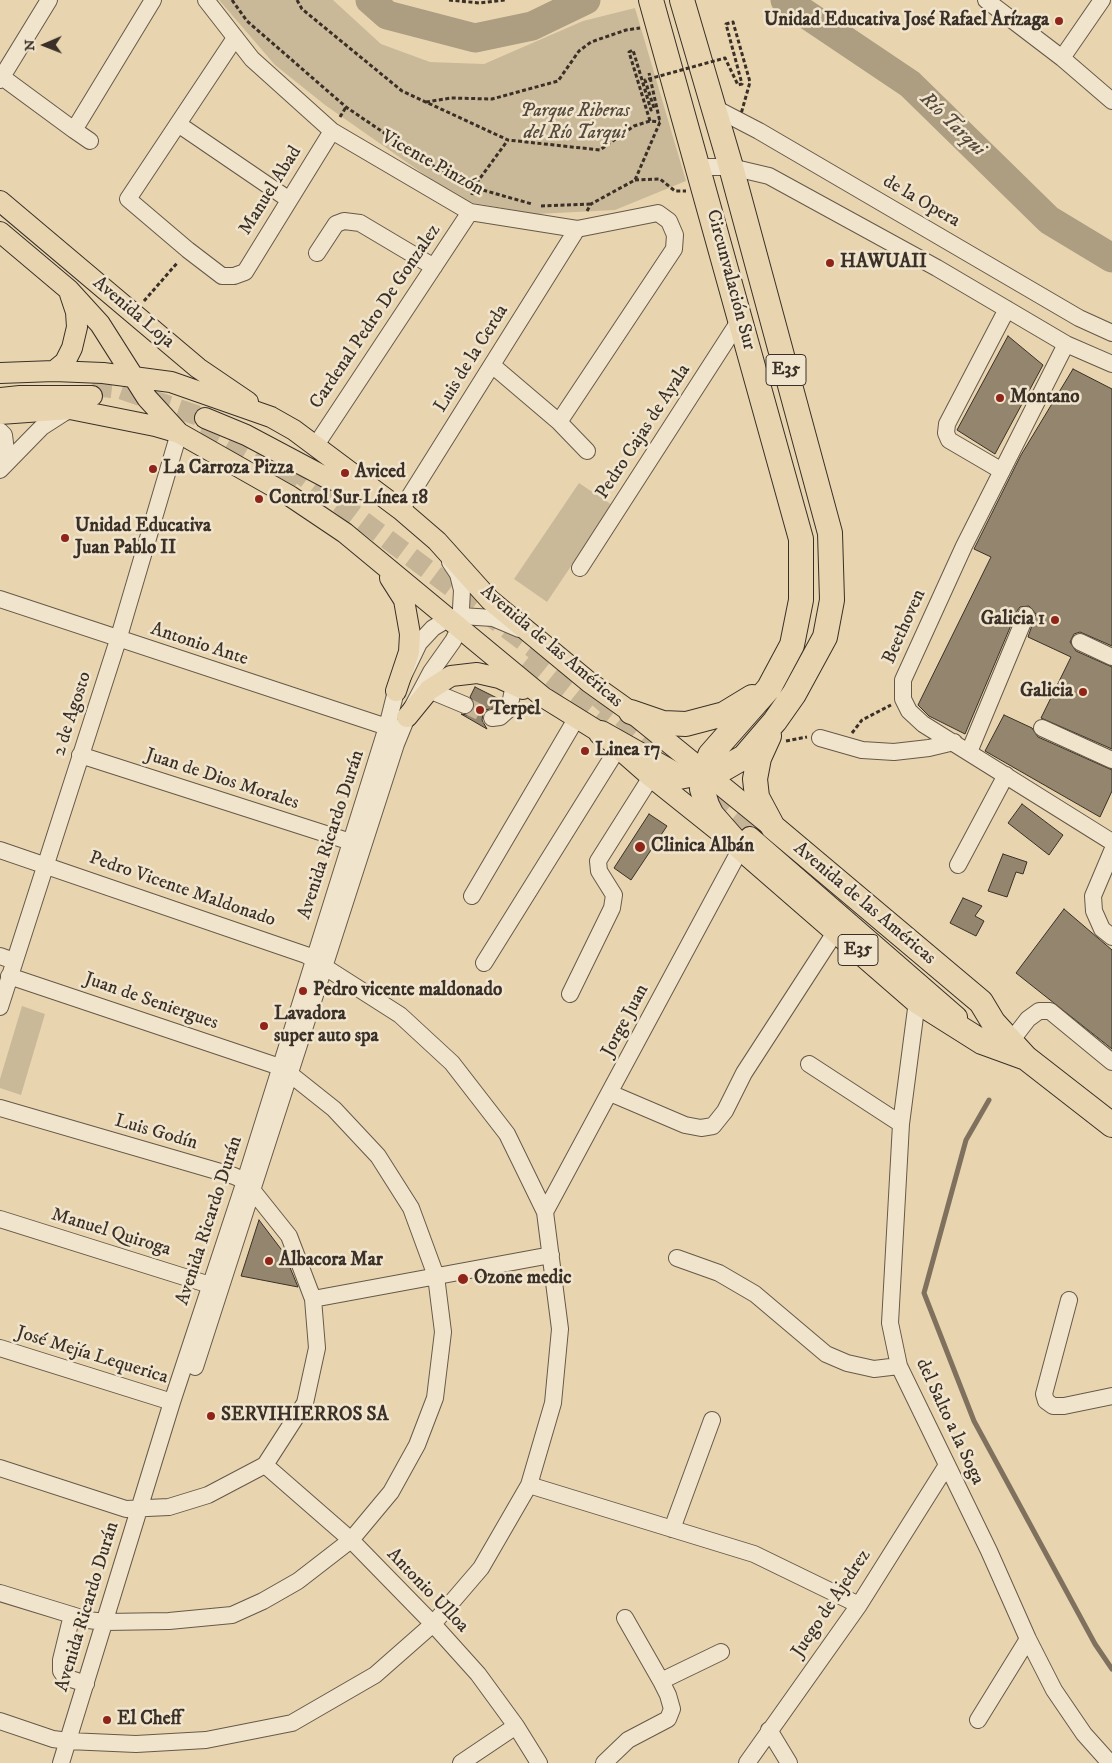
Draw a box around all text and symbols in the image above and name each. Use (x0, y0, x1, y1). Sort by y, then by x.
place label: Unidad Educativa José Rafael Arízaga (764, 10, 1049, 32)
marker: Unidad Educativa José Rafael Arízaga (1053, 15, 1065, 27)
north arrow (20, 20, 70, 70)
text: N (21, 39, 39, 51)
water label: Río Tarqui (914, 88, 990, 162)
park label: Parque Riberas del Río Tarqui (520, 101, 630, 145)
street label: Vicente Pinzón (377, 126, 487, 202)
street label: Manuel Abad (235, 142, 307, 240)
street label: de la Opera (878, 171, 964, 233)
street label: Circunvalación Sur (700, 207, 760, 353)
street label: Cardenal Pedro De Gonzalez (306, 220, 446, 414)
place label: HAWUAII (840, 252, 927, 274)
marker: HAWUAII (824, 257, 836, 269)
street label: Avenida Loja (87, 272, 179, 354)
street label: Luis de la Cerda (430, 301, 514, 417)
road number: E35 (766, 354, 806, 386)
street label: Pedro Cajas de Ayala (592, 360, 696, 504)
place label: Montano (1010, 387, 1079, 409)
marker: Montano (994, 392, 1006, 404)
place label: La Carroza Pizza (163, 458, 294, 480)
place label: Aviced (355, 462, 406, 484)
marker: La Carroza Pizza (147, 463, 159, 475)
marker: Aviced (339, 467, 351, 479)
place label: Control Sur Línea 18 (269, 488, 428, 510)
marker: Control Sur Línea 18 (253, 493, 265, 505)
place label: Unidad Educativa Juan Pablo II (75, 516, 211, 560)
marker: Unidad Educativa Juan Pablo II (59, 532, 71, 544)
street label: Avenida de las Américas (475, 581, 627, 713)
street label: Beethoven (879, 586, 931, 668)
place label: Galicia 1 (981, 609, 1045, 631)
marker: Galicia 1 (1049, 614, 1061, 626)
street label: Antonio Ante (147, 619, 251, 671)
street label: 2 de Agosto (49, 669, 97, 759)
place label: Galicia (1020, 681, 1073, 703)
marker: Galicia (1077, 686, 1089, 698)
place label: Terpel (490, 699, 541, 721)
marker: Terpel (474, 704, 486, 716)
place label: Linea 17 (595, 740, 660, 762)
street label: Juan de Dios Morales (142, 744, 302, 816)
marker: Linea 17 (579, 745, 591, 757)
street label: Avenida Ricardo Durán (294, 748, 370, 922)
place label: Clinica Albán (651, 836, 754, 858)
street label: Avenida de las Américas (788, 838, 940, 970)
marker: Clinica Albán (633, 840, 647, 854)
street label: Pedro Vicente Maldonado (86, 847, 278, 933)
road number: E35 (838, 934, 878, 966)
street label: Juan de Seniergues (81, 968, 221, 1036)
place label: Pedro vicente maldonado (313, 980, 502, 1002)
street label: Jorge Juan (597, 981, 655, 1061)
marker: Pedro vicente maldonado (297, 985, 309, 997)
place label: Lavadora super auto spa (274, 1004, 379, 1048)
marker: Lavadora super auto spa (258, 1020, 270, 1032)
street label: Luis Godín (112, 1110, 200, 1156)
street label: Avenida Ricardo Durán (172, 1134, 248, 1308)
street label: Manuel Quiroga (48, 1204, 174, 1262)
place label: Albacora Mar (279, 1250, 383, 1272)
marker: Albacora Mar (263, 1255, 275, 1267)
place label: Ozone medic (474, 1268, 571, 1290)
marker: Ozone medic (456, 1272, 470, 1286)
street label: José Mejía Lequerica (13, 1322, 171, 1390)
street label: del Salto a la Soga (910, 1355, 988, 1489)
place label: SERVIHIERROS SA (221, 1405, 388, 1427)
marker: SERVIHIERROS SA (205, 1410, 217, 1422)
street label: Avenida Ricardo Durán (51, 1519, 125, 1695)
street label: Antonio Ulloa (381, 1544, 473, 1638)
street label: Juego de Ajedrez (787, 1546, 877, 1662)
place label: El Cheff (117, 1709, 181, 1731)
marker: El Cheff (101, 1714, 113, 1726)

